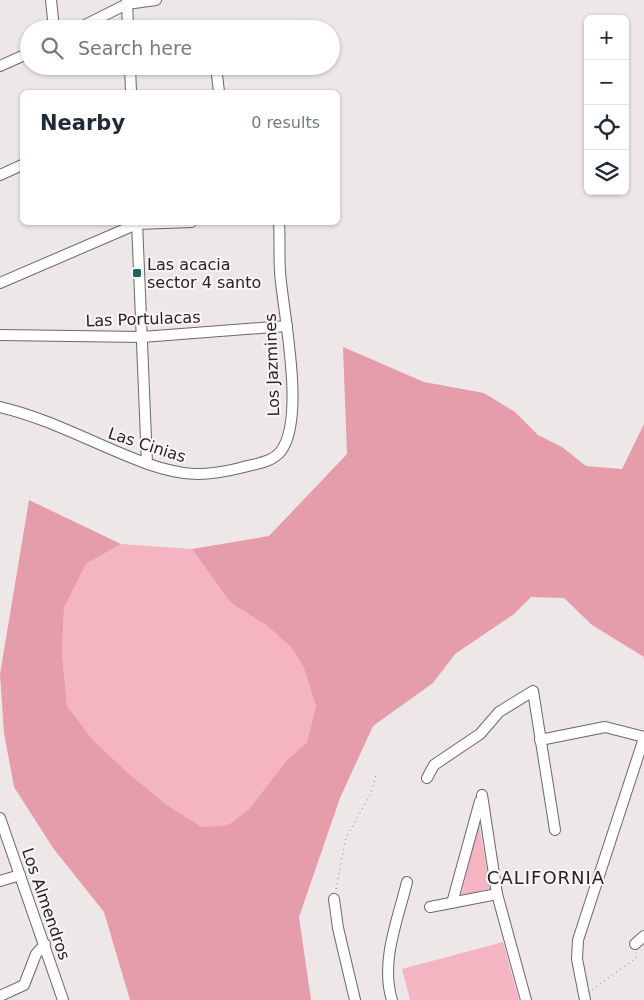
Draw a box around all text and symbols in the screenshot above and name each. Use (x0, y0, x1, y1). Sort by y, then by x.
map controls (584, 15, 629, 195)
button: + (584, 15, 629, 60)
search box (20, 20, 340, 75)
icon: search (38, 34, 66, 62)
text: Search here (78, 37, 192, 59)
button: − (584, 60, 629, 105)
button: locate (584, 105, 629, 150)
text: Nearby (40, 111, 125, 135)
text: 0 results (251, 113, 320, 132)
button: layers (584, 150, 629, 195)
place label: Las acacia sector 4 santo (147, 255, 261, 292)
marker: Las acacia sector 4 santo (131, 267, 143, 279)
street label: Las Portulacas (85, 307, 201, 331)
street label: Los Jazmines (261, 313, 283, 417)
street label: Las Cinias (106, 424, 188, 466)
street label: Los Almendros (18, 845, 74, 963)
district label: CALIFORNIA (487, 867, 605, 888)

